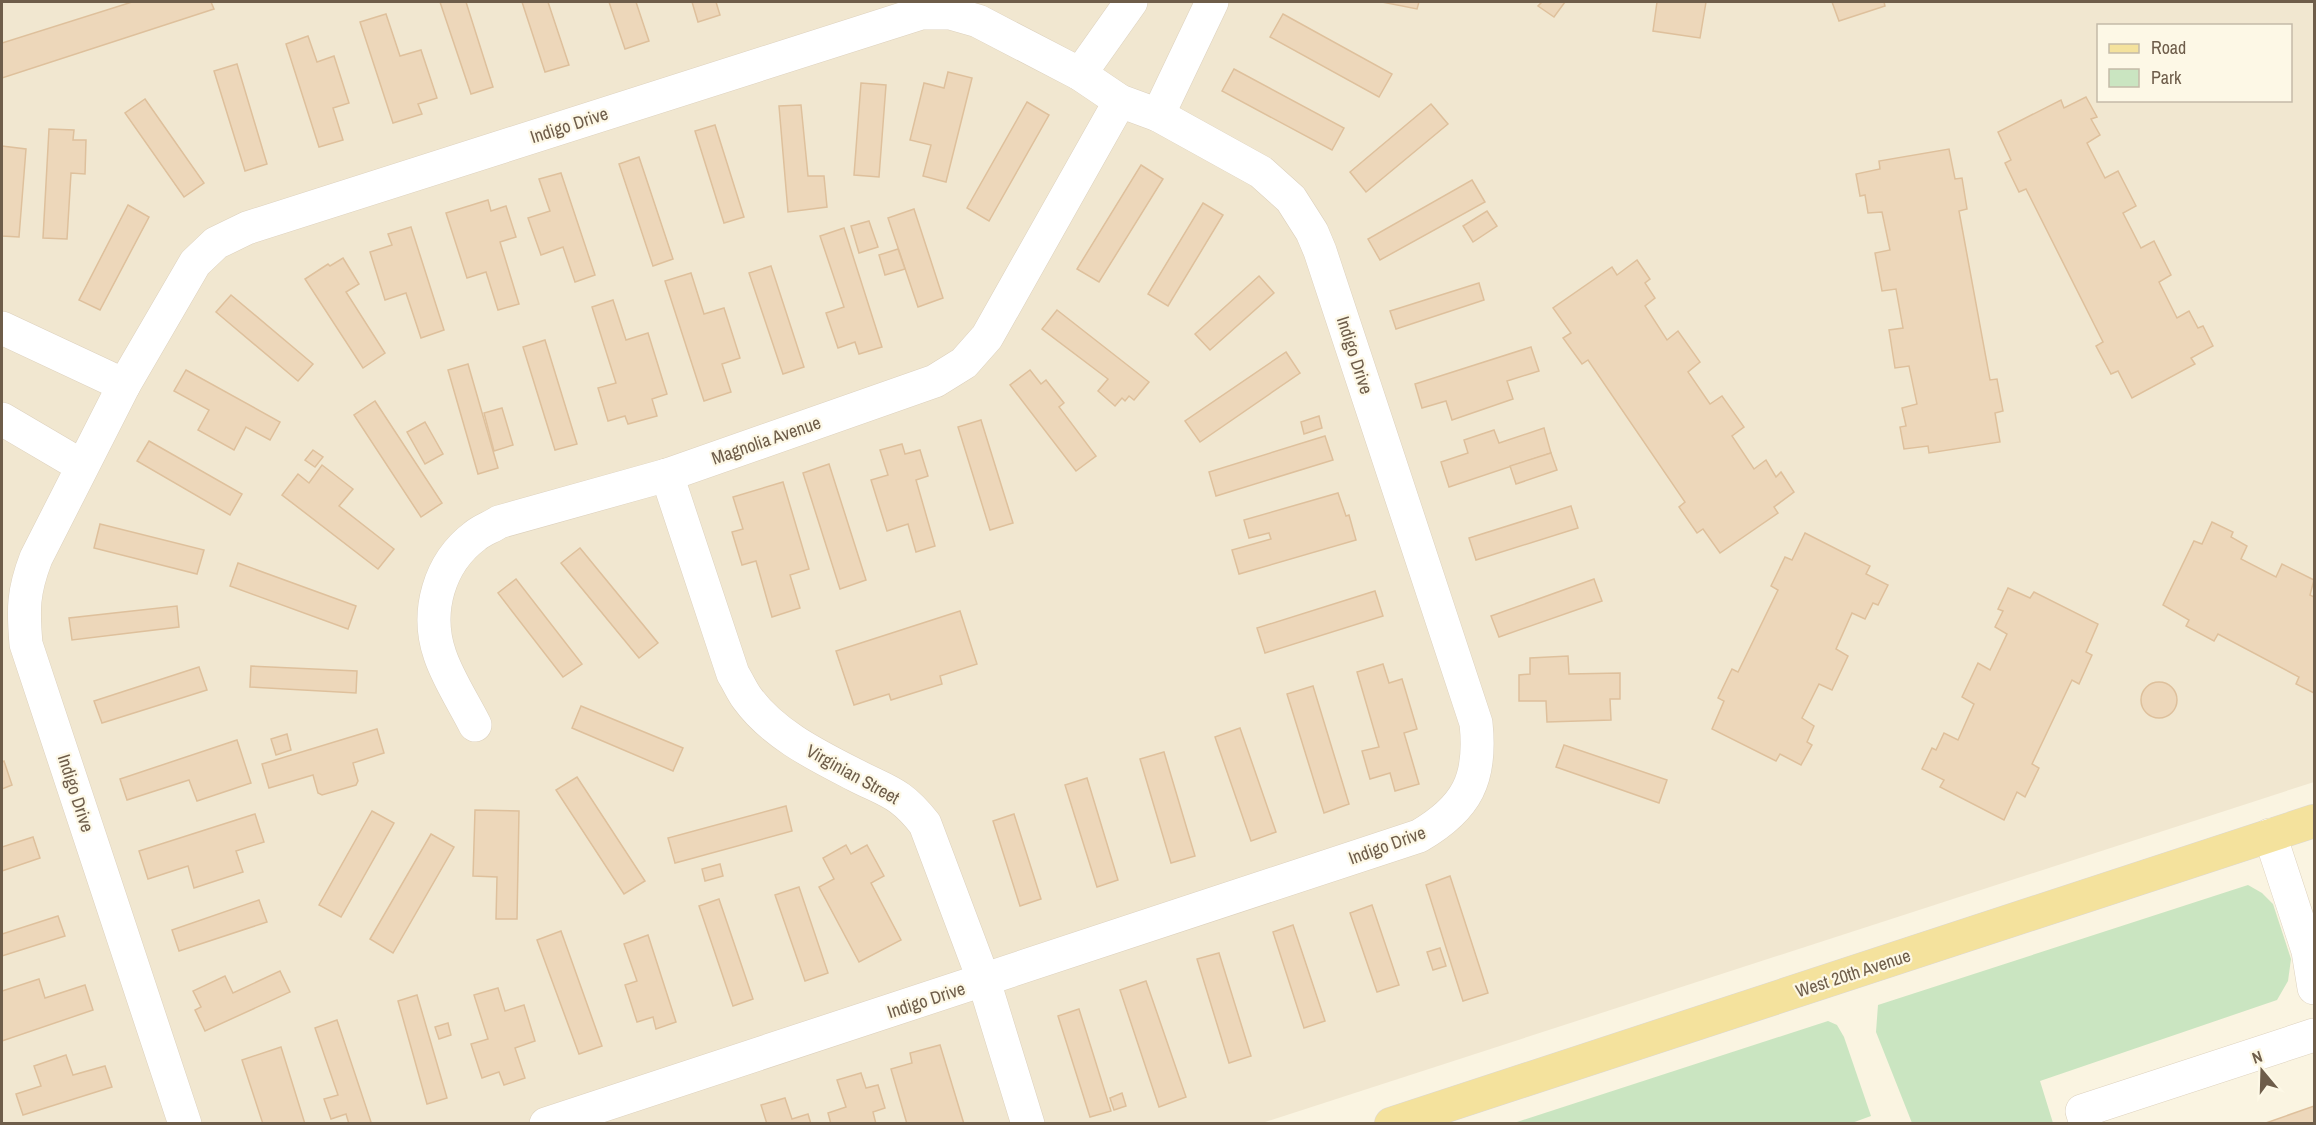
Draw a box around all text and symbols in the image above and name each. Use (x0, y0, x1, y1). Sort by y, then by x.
legend (2097, 24, 2292, 102)
text: Road (2151, 35, 2186, 60)
text: Park (2151, 65, 2182, 90)
street label: Indigo Drive (527, 101, 611, 149)
street label: Indigo Drive (1331, 313, 1379, 397)
street label: Magnolia Avenue (708, 410, 824, 470)
street label: Virginian Street (802, 738, 904, 810)
street label: Indigo Drive (52, 751, 100, 835)
street label: Indigo Drive (1345, 820, 1429, 870)
street label: West 20th Avenue (1792, 943, 1914, 1003)
street label: Indigo Drive (884, 976, 968, 1024)
north arrow (2232, 1041, 2292, 1101)
text: N (2249, 1045, 2265, 1069)

